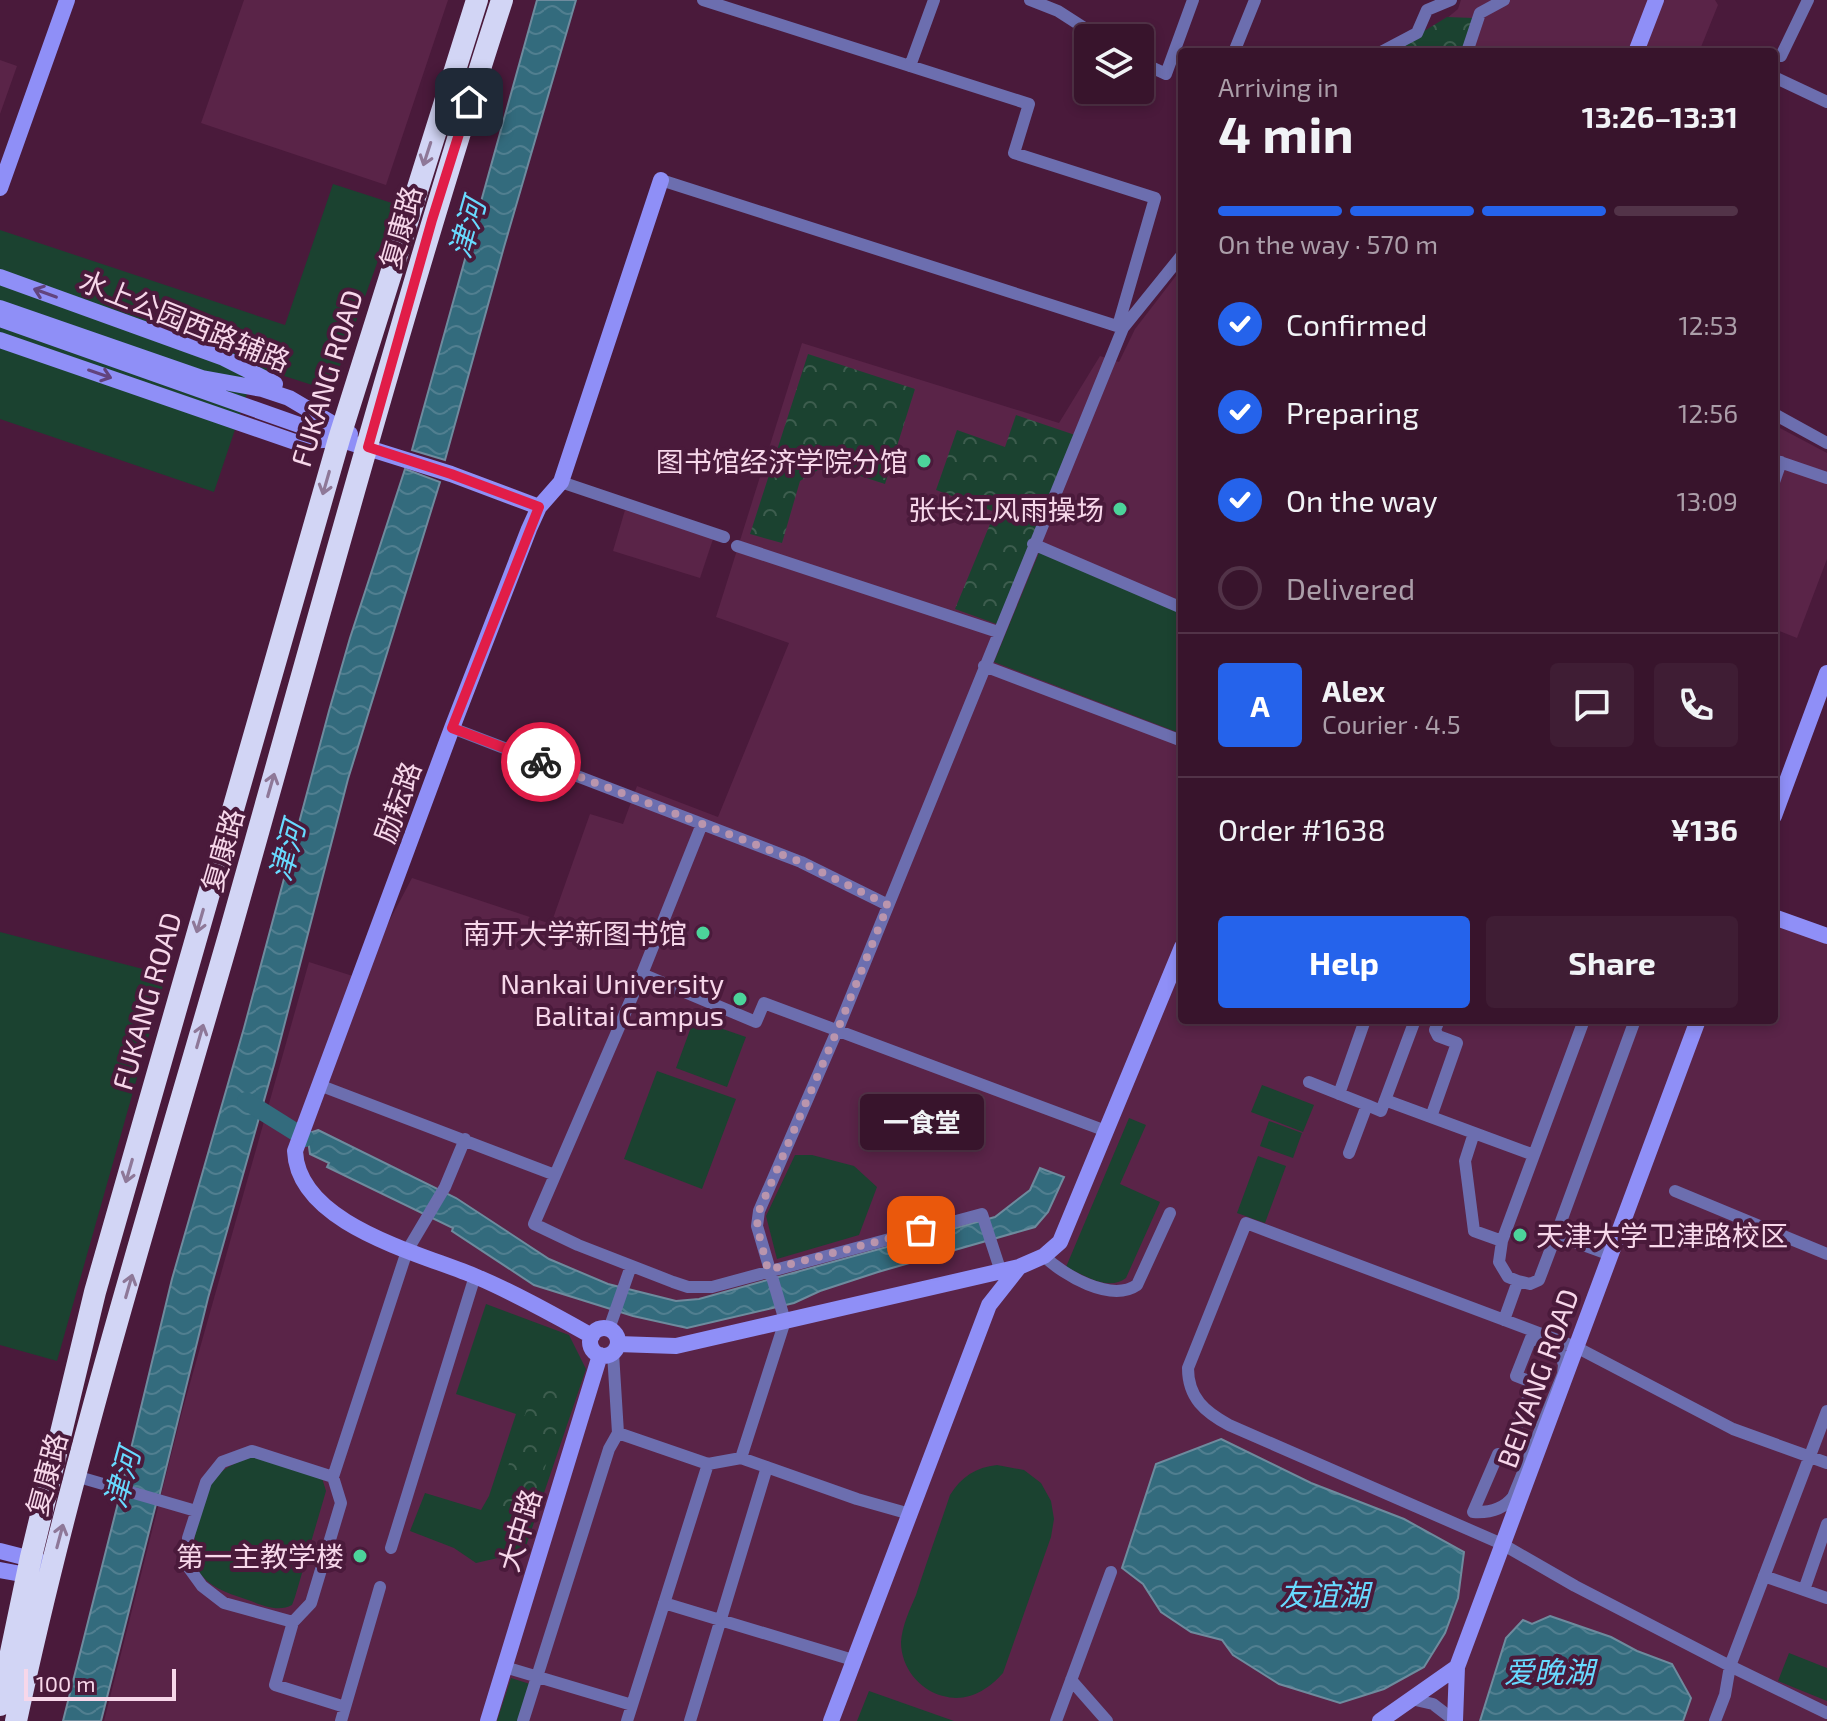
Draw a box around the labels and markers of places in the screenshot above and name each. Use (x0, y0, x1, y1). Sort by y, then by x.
pin (435, 68, 503, 136)
place label: 图书馆经济学院分馆 (656, 444, 908, 478)
marker: 图书馆经济学院分馆 (915, 452, 933, 470)
place label: 张长江风雨操场 (908, 492, 1104, 526)
marker: 张长江风雨操场 (1111, 500, 1129, 518)
place label: 南开大学新图书馆 (463, 916, 687, 950)
marker: 南开大学新图书馆 (694, 924, 712, 942)
place label: Nankai University Balitai Campus (500, 966, 724, 1032)
marker: Nankai University Balitai Campus (731, 990, 749, 1008)
callout: 一食堂 (859, 1094, 983, 1150)
pin (887, 1196, 955, 1264)
place label: 天津大学卫津路校区 (1536, 1218, 1788, 1252)
marker: 天津大学卫津路校区 (1511, 1226, 1529, 1244)
place label: 第一主教学楼 (176, 1539, 344, 1573)
marker: 第一主教学楼 (351, 1547, 369, 1565)

